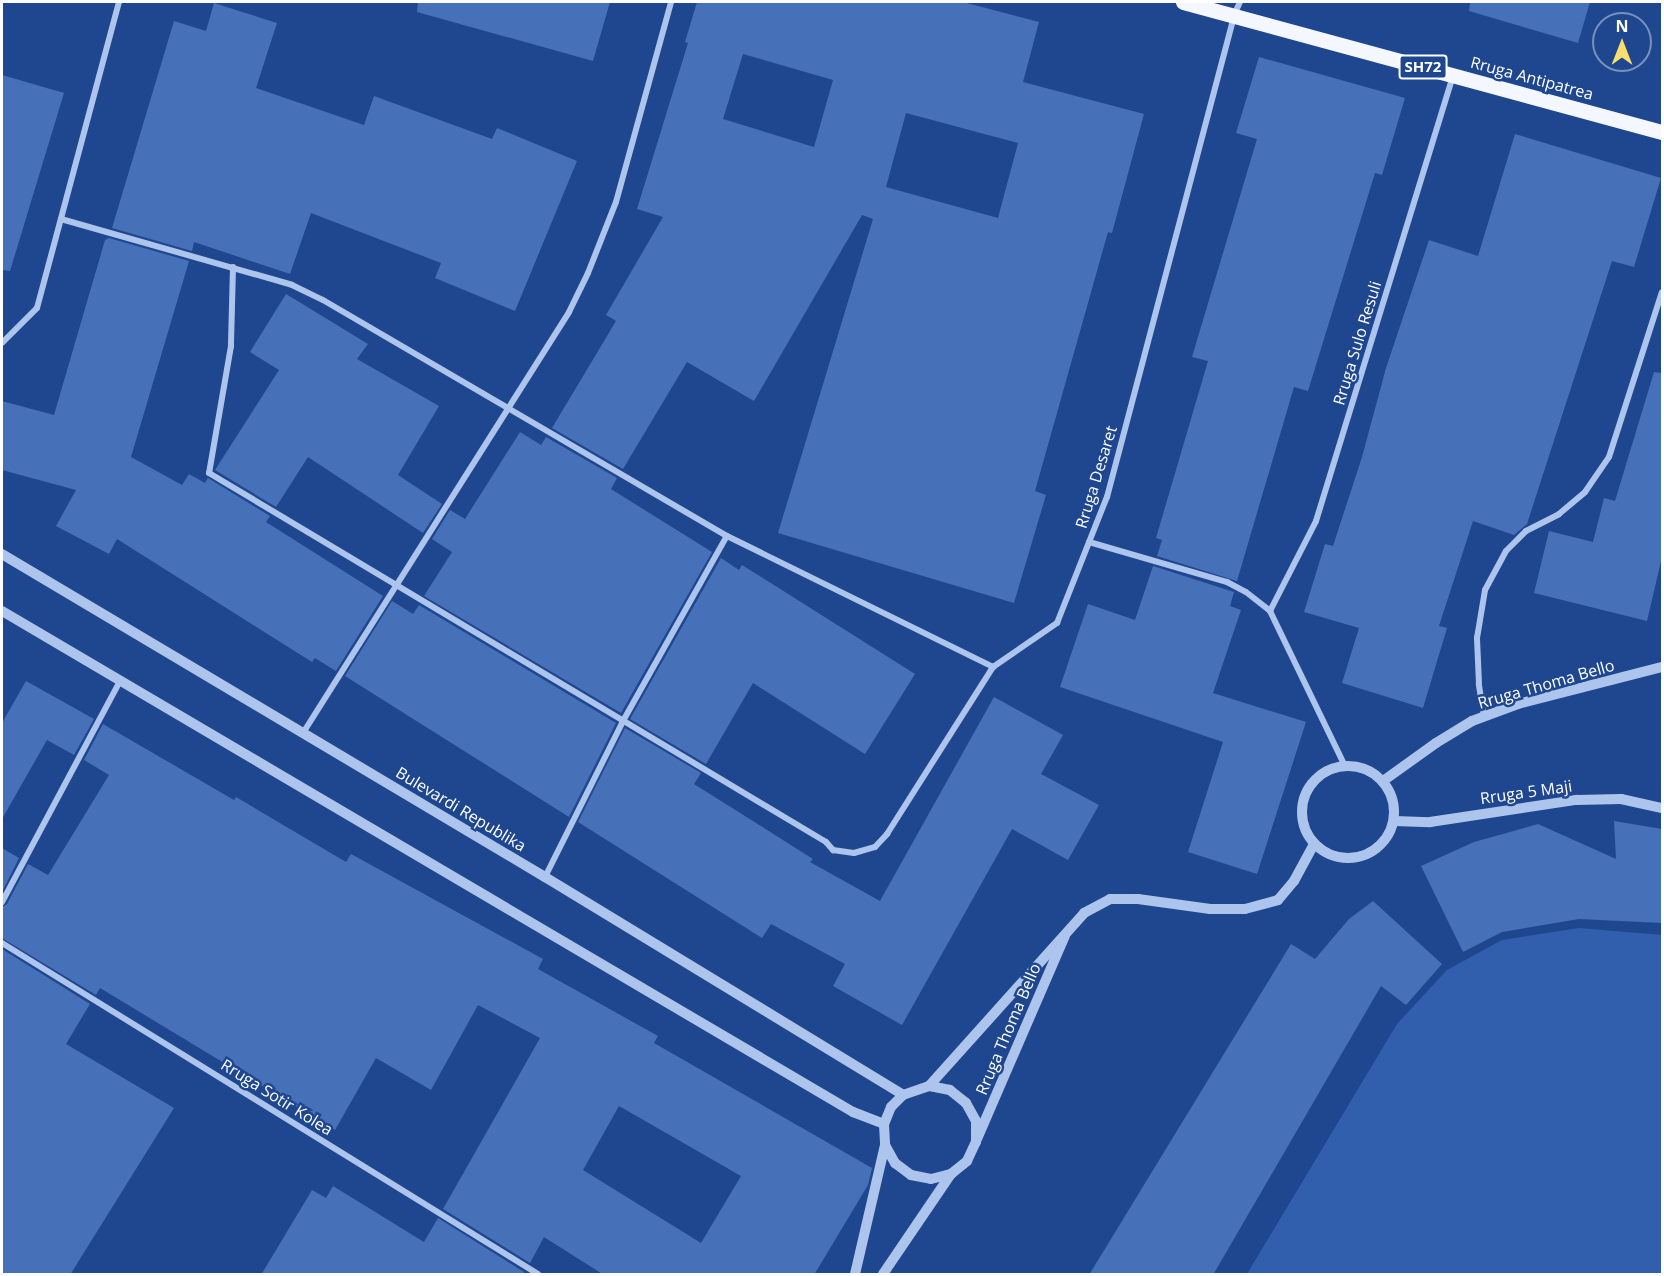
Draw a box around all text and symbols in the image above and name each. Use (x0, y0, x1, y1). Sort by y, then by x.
north arrow (1592, 12, 1652, 72)
text: N (1615, 15, 1629, 37)
street label: Rruga Antipatrea (1468, 52, 1596, 104)
road number: SH72 (1398, 55, 1448, 79)
street label: Rruga Sulo Resuli (1329, 279, 1385, 407)
street label: Rruga Desaret (1071, 423, 1121, 531)
street label: Rruga Thoma Bello (1476, 655, 1616, 713)
street label: Bulevardi Republika (393, 763, 529, 855)
street label: Rruga 5 Maji (1479, 776, 1573, 808)
street label: Rruga Thoma Bello (972, 960, 1044, 1098)
street label: Rruga Sotir Kolea (218, 1055, 336, 1139)

